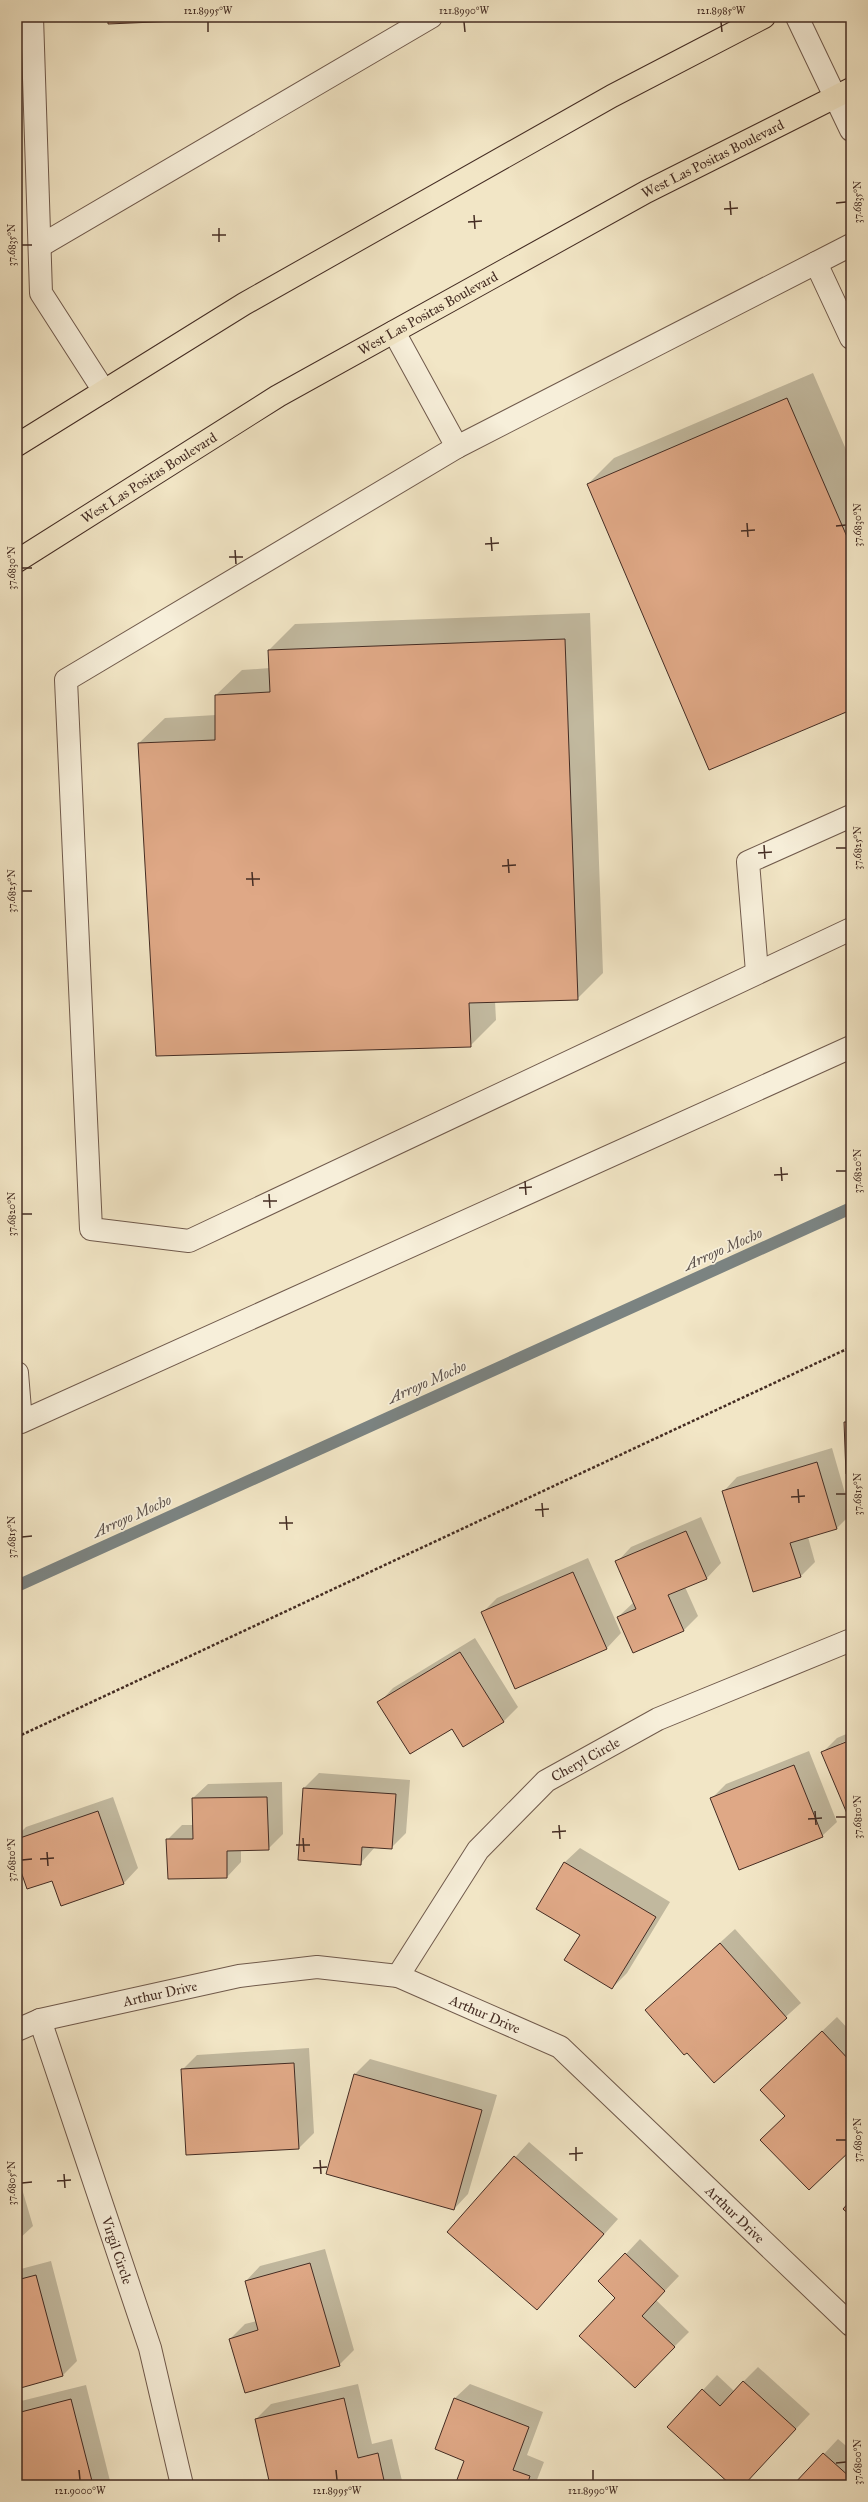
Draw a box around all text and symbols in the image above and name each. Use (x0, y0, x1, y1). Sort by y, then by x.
text: 121.8995°W (184, 5, 233, 17)
text: 121.8990°W (439, 5, 489, 17)
text: 121.8985°W (697, 5, 746, 17)
street label: West Las Positas Boulevard (639, 116, 787, 201)
text: 37.6835°N (852, 180, 864, 223)
text: 37.6835°N (6, 223, 18, 266)
street label: West Las Positas Boulevard (355, 267, 501, 359)
street label: West Las Positas Boulevard (78, 428, 220, 527)
text: 37.6830°N (852, 503, 864, 547)
text: 37.6830°N (6, 546, 18, 590)
text: 37.6825°N (852, 826, 864, 870)
text: 37.6825°N (6, 869, 18, 913)
text: 37.6820°N (852, 1148, 864, 1193)
text: 37.6820°N (6, 1191, 18, 1236)
water label: Arroyo Mocho (679, 1224, 765, 1275)
water label: Arroyo Mocho (383, 1357, 469, 1408)
text: 37.6815°N (852, 1472, 864, 1515)
water label: Arroyo Mocho (88, 1491, 174, 1542)
text: 37.6815°N (6, 1515, 18, 1558)
street label: Cheryl Circle (548, 1733, 623, 1785)
text: 37.6810°N (852, 1795, 864, 1839)
text: 37.6810°N (6, 1838, 18, 1882)
street label: Arthur Drive (120, 1977, 199, 2010)
street label: Arthur Drive (446, 1991, 523, 2037)
text: 37.6805°N (852, 2117, 864, 2162)
text: 37.6805°N (6, 2160, 18, 2205)
street label: Arthur Drive (701, 2181, 768, 2247)
street label: Virgil Circle (98, 2213, 137, 2287)
text: 37.6800°N (852, 2439, 864, 2485)
text: 121.9000°W (55, 2485, 106, 2497)
text: 121.8995°W (313, 2485, 362, 2497)
text: 121.8990°W (568, 2485, 618, 2497)

